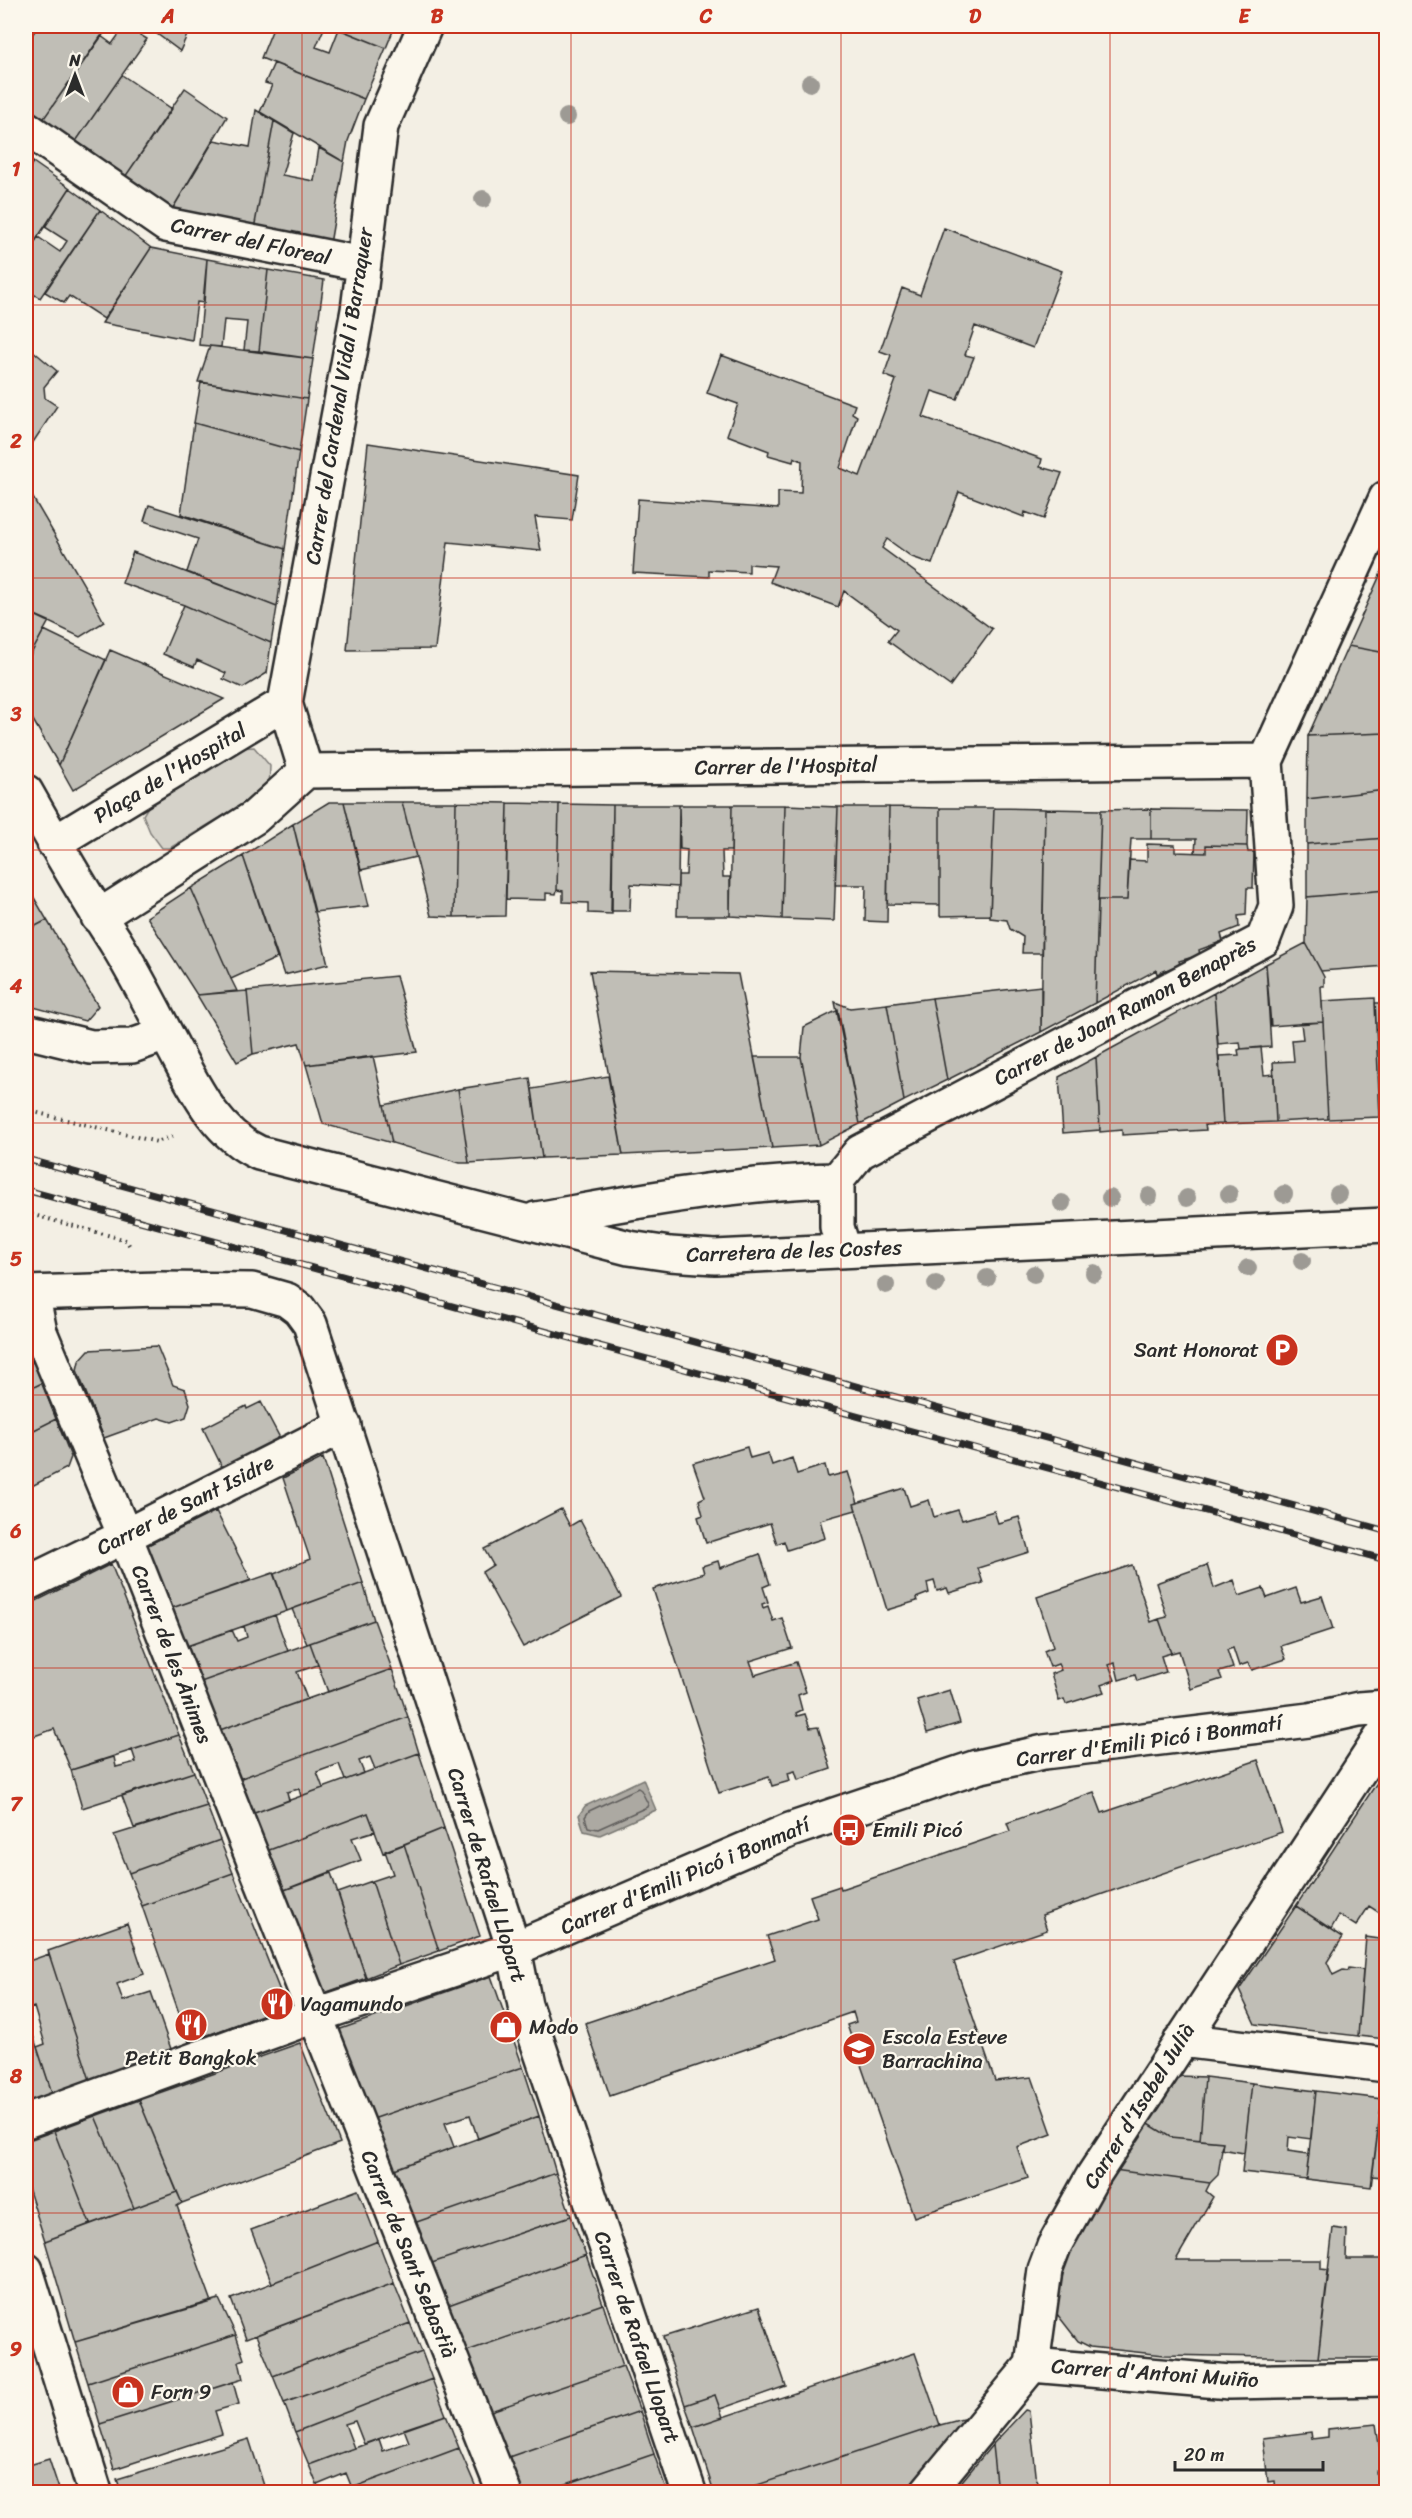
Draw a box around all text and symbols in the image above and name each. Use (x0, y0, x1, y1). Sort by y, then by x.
text: A (160, 0, 175, 34)
text: B (431, 0, 444, 34)
text: C (699, 0, 713, 34)
text: D (969, 0, 982, 34)
text: E (1238, 0, 1251, 34)
north arrow (45, 45, 105, 105)
text: N (68, 46, 81, 75)
text: 1 (12, 152, 21, 187)
street label: Carrer del Floreal (168, 206, 335, 277)
street label: Carrer del Cardenal Vidal i Barraquer (294, 223, 385, 567)
text: 2 (9, 424, 22, 459)
text: 3 (10, 697, 22, 732)
street label: Plaça de l'Hospital (86, 712, 255, 834)
street label: Carrer de l'Hospital (694, 745, 879, 787)
street label: Carrer de Joan Ramon Benaprès (987, 925, 1264, 1097)
text: 4 (9, 969, 23, 1004)
street label: Carretera de les Costes (686, 1228, 903, 1274)
text: 5 (10, 1242, 22, 1277)
place label: Sant Honorat (1134, 1331, 1259, 1369)
parking icon: Sant Honorat (1264, 1332, 1300, 1368)
street label: Carrer de Sant Isidre (90, 1444, 280, 1566)
text: 6 (9, 1514, 22, 1549)
street label: Carrer de les Ànimes (120, 1559, 224, 1749)
street label: Carrer d'Emili Picó i Bonmatí (1014, 1703, 1287, 1778)
street label: Carrer de Rafael Llopart (436, 1763, 538, 1987)
text: 7 (10, 1787, 23, 1822)
street label: Carrer d'Emili Picó i Bonmatí (554, 1805, 818, 1946)
place label: Emili Picó (872, 1811, 963, 1849)
bus stop icon: Emili Picó (831, 1812, 867, 1848)
place label: Vagamundo (300, 1985, 404, 2023)
restaurant icon: Vagamundo (259, 1986, 295, 2022)
restaurant icon: Petit Bangkok (173, 2007, 209, 2043)
place label: Modo (529, 2008, 579, 2046)
shop icon: Modo (488, 2009, 524, 2045)
street label: Carrer d'Isabel Julià (1073, 2015, 1206, 2197)
place label: Escola Esteve Barrachina (882, 2018, 1008, 2080)
school or university icon: Escola Esteve Barrachina (841, 2031, 877, 2067)
place label: Petit Bangkok (125, 2039, 257, 2077)
text: 8 (9, 2059, 23, 2094)
street label: Carrer de Sant Sebastià (350, 2144, 468, 2364)
street label: Carrer de Rafael Llopart (583, 2226, 691, 2448)
text: 9 (10, 2332, 22, 2367)
street label: Carrer d'Antoni Muiño (1050, 2347, 1260, 2399)
place label: Forn 9 (151, 2373, 212, 2411)
shop icon: Forn 9 (110, 2374, 146, 2410)
scale bar (1175, 2434, 1324, 2472)
text: 20 m (1184, 2439, 1224, 2471)

